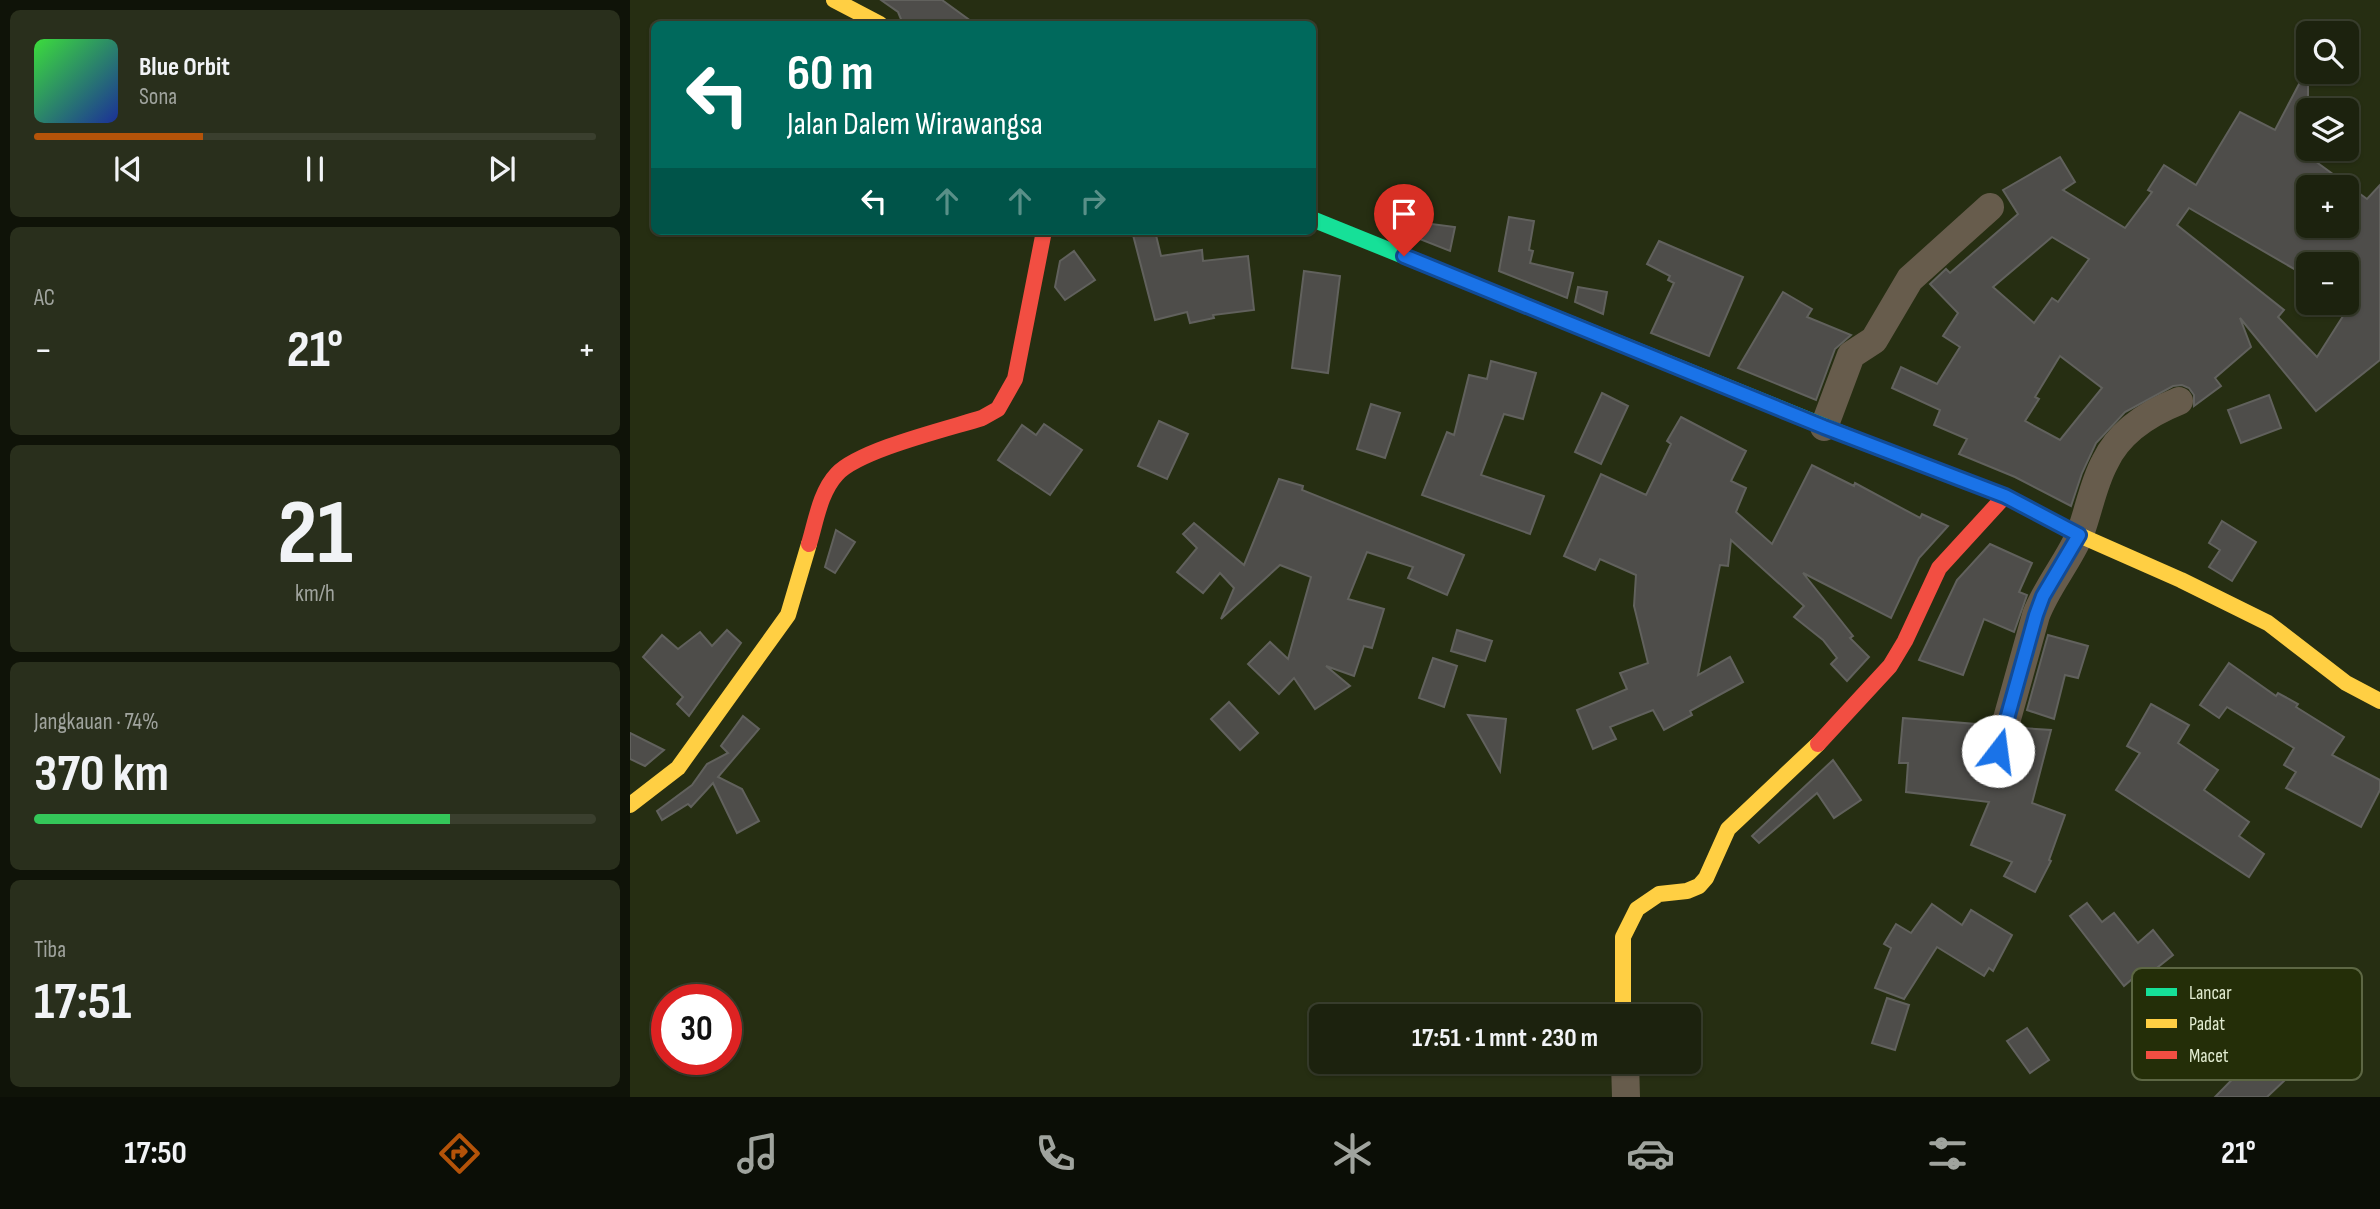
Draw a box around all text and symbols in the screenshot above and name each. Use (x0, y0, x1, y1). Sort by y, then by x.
map controls (2296, 21, 2359, 315)
button: search (2296, 21, 2359, 84)
text: 60 m (787, 45, 874, 104)
icon: left (672, 49, 763, 140)
text: Blue Orbit (139, 52, 230, 83)
text: Sona (139, 83, 177, 111)
button: layers (2296, 98, 2359, 161)
text: Jalan Dalem Wirawangsa (787, 105, 1043, 144)
icon: previous (109, 150, 147, 188)
icon: pause (296, 150, 334, 188)
icon: next (483, 150, 521, 188)
button: + (2296, 175, 2359, 238)
icon: left (855, 182, 893, 220)
icon: ahead (928, 182, 966, 220)
icon: ahead (1001, 182, 1039, 220)
icon: right (1074, 182, 1112, 220)
pin (1374, 184, 1434, 256)
icon: arrive (1385, 195, 1423, 233)
button: − (2296, 252, 2359, 315)
text: AC (34, 284, 55, 312)
text: 21° (287, 319, 343, 382)
text: − (34, 328, 53, 373)
text: + (577, 328, 596, 373)
text: 21 (277, 480, 353, 589)
text: km/h (295, 580, 335, 608)
text: Jangkauan · 74% (34, 708, 159, 736)
position arrow (1961, 714, 2035, 788)
text: 370 km (34, 743, 169, 806)
text: Tiba (34, 936, 66, 964)
legend (2132, 968, 2362, 1080)
text: 17:51 (34, 971, 131, 1034)
text: Lancar (2189, 982, 2232, 1005)
speed limit sign: 30 (651, 984, 742, 1075)
text: Padat (2189, 1013, 2225, 1036)
text: 17:51 · 1 mnt · 230 m (1412, 1023, 1598, 1054)
text: Macet (2189, 1045, 2229, 1068)
icon: directions (435, 1129, 484, 1178)
icon: music (733, 1129, 782, 1178)
icon: phone (1031, 1129, 1080, 1178)
icon: climate (1328, 1129, 1377, 1178)
icon: car (1626, 1129, 1675, 1178)
icon: filters (1923, 1129, 1972, 1178)
text: 17:50 (124, 1134, 187, 1173)
text: 21° (2221, 1134, 2256, 1173)

